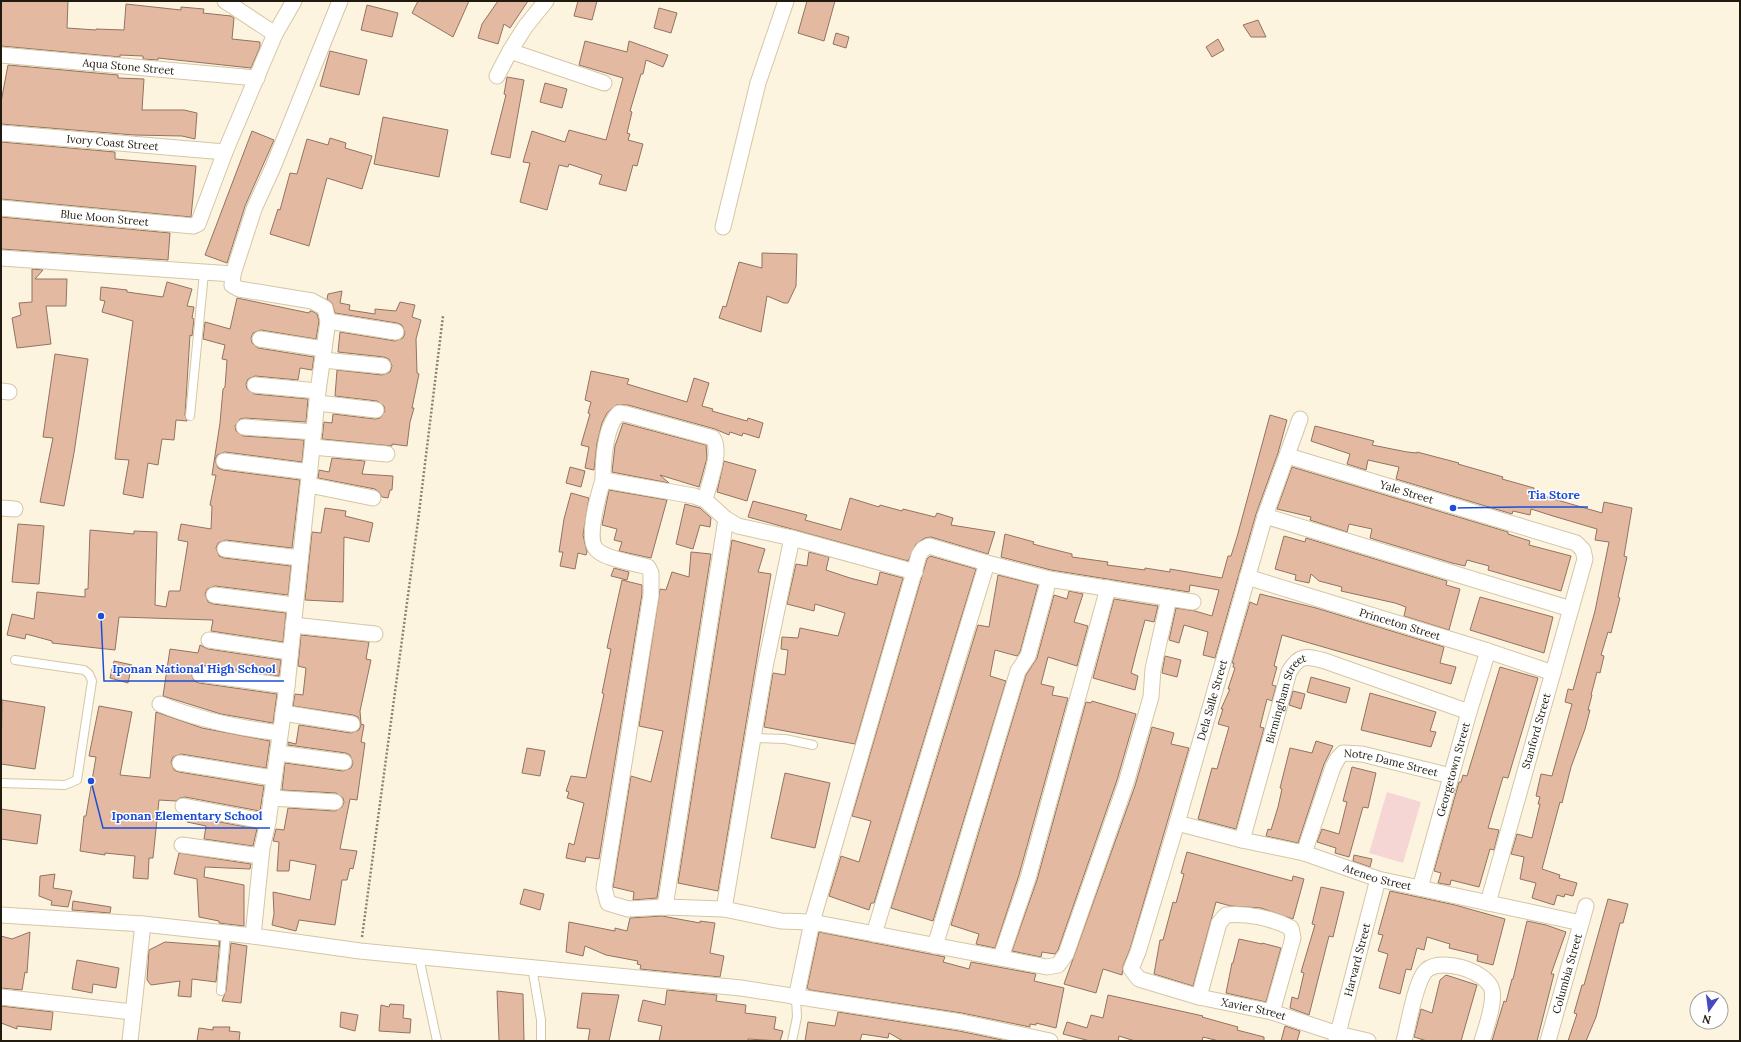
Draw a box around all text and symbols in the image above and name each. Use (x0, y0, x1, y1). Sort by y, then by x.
street label: Aqua Stone Street (81, 55, 176, 78)
street label: Ivory Coast Street (66, 132, 160, 153)
street label: Blue Moon Street (60, 207, 150, 229)
street label: Yale Street (1377, 477, 1436, 507)
callout: Tia Store (1520, 483, 1588, 507)
text: Tia Store (1528, 487, 1581, 502)
street label: Princeton Street (1358, 605, 1443, 643)
street label: Birmingham Street (1262, 650, 1308, 745)
callout: Iponan National High School (104, 657, 284, 681)
street label: Dela Salle Street (1194, 657, 1230, 742)
text: Iponan National High School (112, 661, 276, 676)
street label: Stanford Street (1518, 691, 1554, 771)
street label: Georgetown Street (1433, 720, 1473, 818)
street label: Notre Dame Street (1343, 746, 1440, 780)
callout: Iponan Elementary School (103, 804, 270, 828)
text: Iponan Elementary School (112, 808, 263, 823)
street label: Ateneo Street (1341, 860, 1414, 893)
street label: Harvard Street (1341, 921, 1374, 998)
street label: Columbia Street (1549, 931, 1585, 1015)
north arrow (1689, 990, 1729, 1030)
street label: Xavier Street (1220, 995, 1289, 1023)
text: N (1700, 1012, 1712, 1028)

